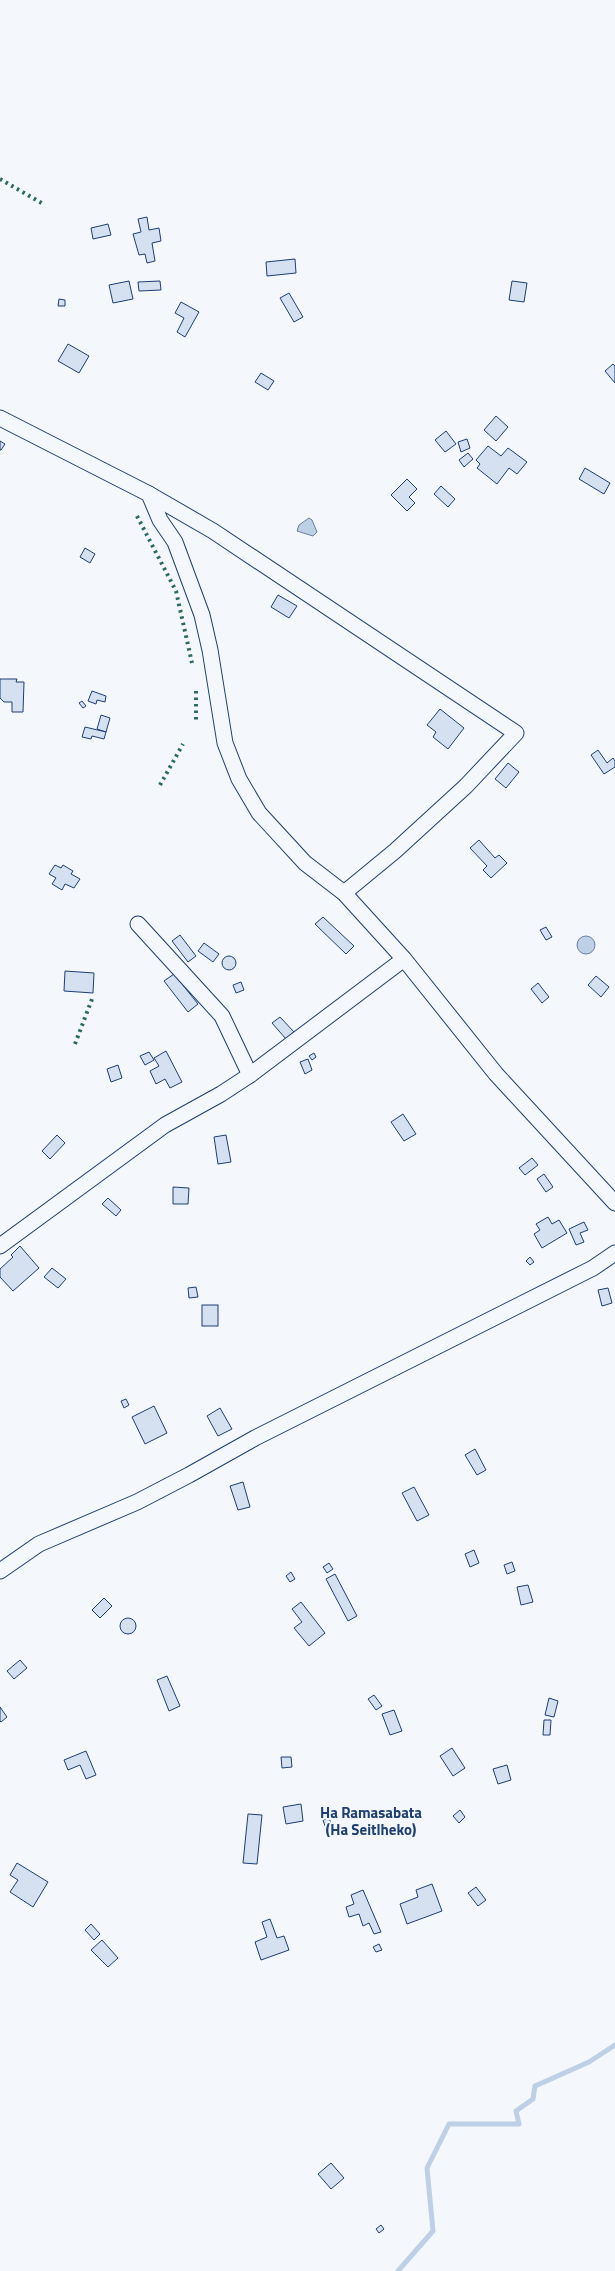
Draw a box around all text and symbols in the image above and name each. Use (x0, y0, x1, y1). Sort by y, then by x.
district label: Ha Ramasabata (Ha Seitlheko) (320, 1801, 422, 1841)

